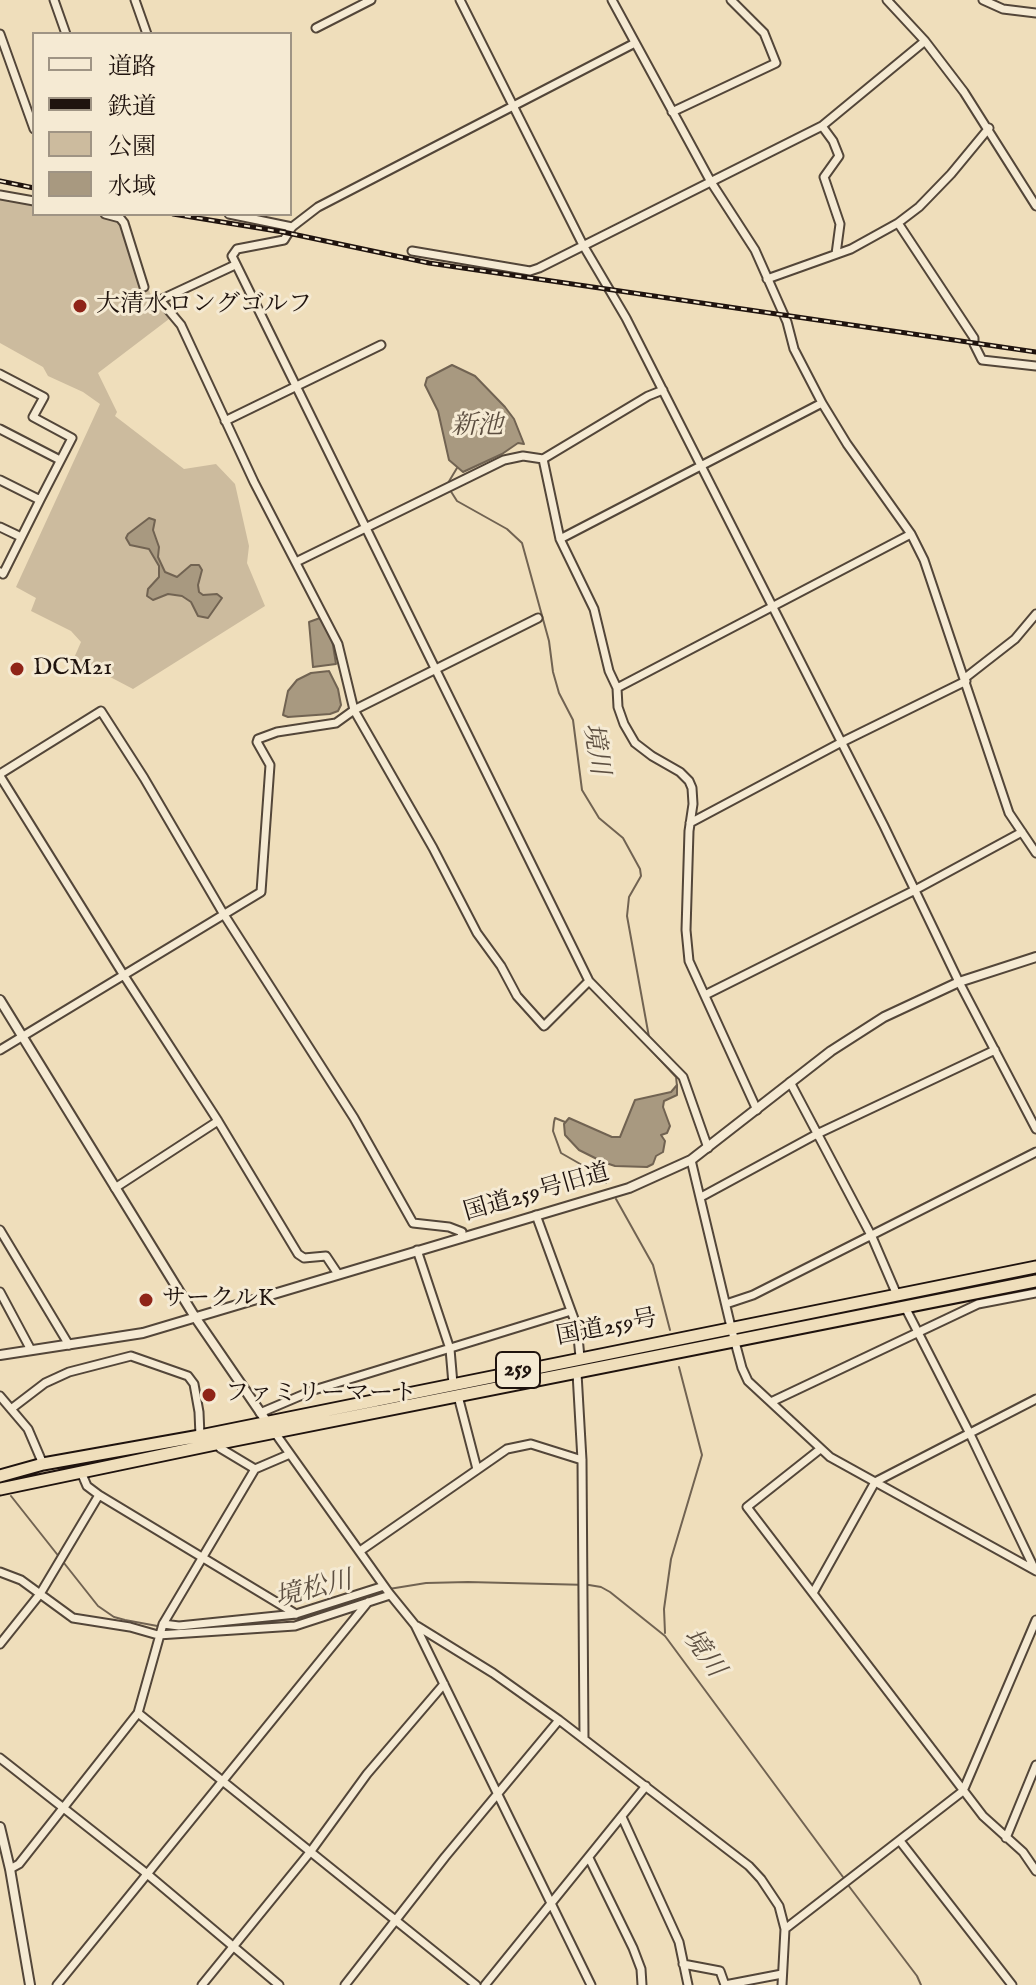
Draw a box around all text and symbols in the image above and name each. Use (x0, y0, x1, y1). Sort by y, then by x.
legend (32, 32, 292, 216)
text: 道路 (108, 52, 156, 83)
text: 鉄道 (108, 92, 156, 123)
text: 公園 (108, 132, 156, 163)
text: 水域 (108, 172, 156, 203)
place label: 大清水ロングゴルフ (96, 292, 312, 320)
marker: 大清水ロングゴルフ (71, 297, 89, 315)
water label: 新池 (451, 412, 503, 444)
place label: DCM21 (33, 655, 112, 683)
marker: DCM21 (8, 660, 26, 678)
water label: 境川 (575, 721, 613, 777)
street label: 国道259号旧道 (461, 1159, 613, 1229)
place label: サークルK (162, 1286, 275, 1314)
marker: サークルK (137, 1291, 155, 1309)
street label: 国道259号 (554, 1305, 660, 1353)
road number: 259 (496, 1352, 540, 1388)
place label: ファミリーマート (225, 1381, 417, 1409)
marker: ファミリーマート (200, 1386, 218, 1404)
water label: 境松川 (272, 1566, 356, 1616)
water label: 境川 (674, 1624, 730, 1684)

